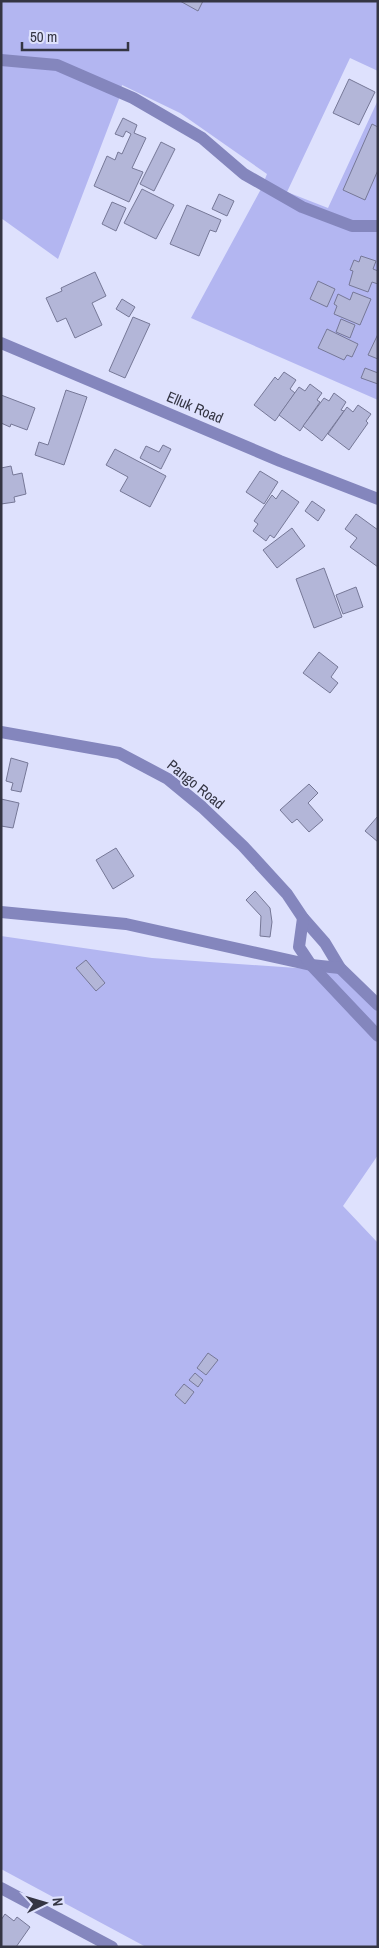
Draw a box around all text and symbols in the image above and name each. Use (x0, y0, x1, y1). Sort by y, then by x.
scale bar (22, 20, 129, 52)
text: 50 m (30, 26, 57, 47)
street label: Elluk Road (164, 386, 226, 428)
street label: Pango Road (163, 754, 229, 814)
north arrow (20, 1878, 70, 1928)
text: N (49, 1897, 67, 1907)

